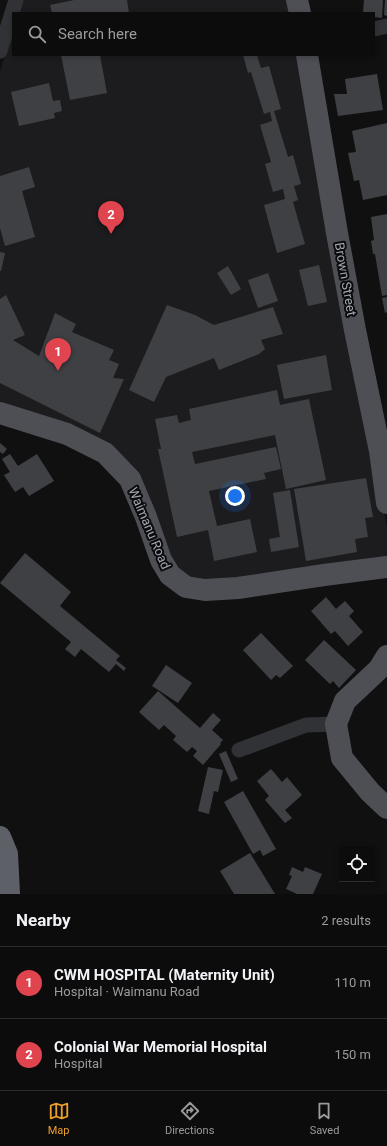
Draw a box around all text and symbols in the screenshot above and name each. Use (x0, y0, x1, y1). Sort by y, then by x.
search box (12, 12, 375, 56)
icon: search (26, 23, 48, 45)
text: Search here (58, 25, 137, 43)
pin: 2 (98, 201, 124, 234)
street label: Brown Street (332, 241, 359, 317)
pin: 1 (45, 338, 71, 371)
street label: Waimanu Road (126, 485, 174, 571)
your location (225, 486, 245, 506)
map controls (339, 846, 375, 882)
button: locate (339, 846, 375, 882)
text: Nearby (16, 910, 71, 930)
text: 2 results (321, 913, 371, 928)
text: CWM HOSPITAL (Maternity Unit) (54, 966, 275, 984)
text: 1 (25, 975, 33, 990)
text: 110 m (334, 975, 371, 990)
text: Hospital · Waimanu Road (54, 984, 200, 999)
text: Colonial War Memorial Hospital (54, 1038, 267, 1056)
text: 2 (25, 1047, 33, 1062)
text: 150 m (334, 1047, 371, 1062)
text: Hospital (54, 1056, 102, 1071)
tab: Map (48, 1100, 70, 1137)
tab: Directions (165, 1100, 214, 1137)
tab: Saved (310, 1100, 339, 1137)

